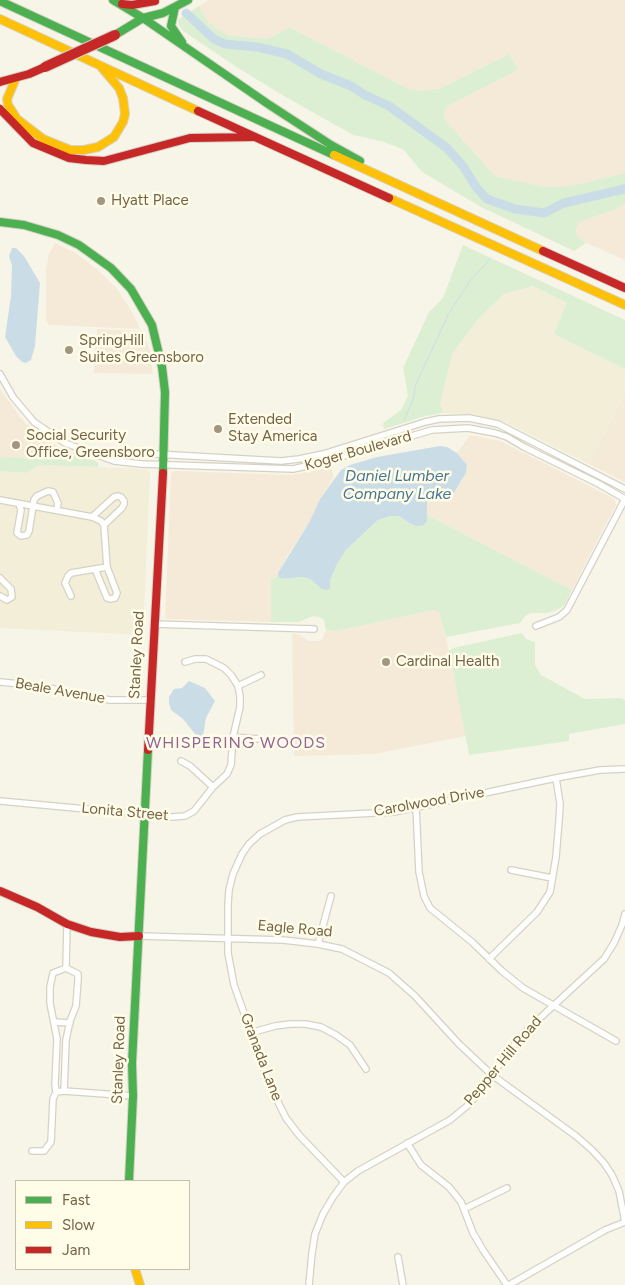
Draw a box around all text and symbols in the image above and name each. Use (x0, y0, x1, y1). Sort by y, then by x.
place label: Hyatt Place (111, 192, 189, 210)
marker: Hyatt Place (95, 195, 107, 207)
place label: SpringHill Suites Greensboro (79, 332, 204, 367)
marker: SpringHill Suites Greensboro (63, 344, 75, 356)
place label: Extended Stay America (228, 411, 317, 446)
marker: Extended Stay America (212, 423, 224, 435)
place label: Social Security Office, Greensboro (26, 427, 155, 462)
street label: Koger Boulevard (303, 427, 413, 475)
marker: Social Security Office, Greensboro (10, 439, 22, 451)
water label: Daniel Lumber Company Lake (343, 466, 451, 504)
street label: Stanley Road (126, 610, 148, 700)
place label: Cardinal Health (396, 653, 499, 671)
marker: Cardinal Health (380, 656, 392, 668)
street label: Beale Avenue (14, 674, 106, 708)
district label: WHISPERING WOODS (144, 733, 328, 753)
street label: Carolwood Drive (372, 783, 486, 821)
street label: Lonita Street (81, 799, 169, 825)
street label: Eagle Road (257, 917, 333, 941)
street label: Granada Lane (236, 1011, 286, 1103)
street label: Pepper Hill Road (460, 1013, 546, 1109)
street label: Stanley Road (108, 1016, 130, 1104)
legend (15, 1180, 190, 1270)
text: Fast (62, 1191, 90, 1209)
text: Slow (62, 1216, 95, 1234)
text: Jam (62, 1241, 90, 1259)

